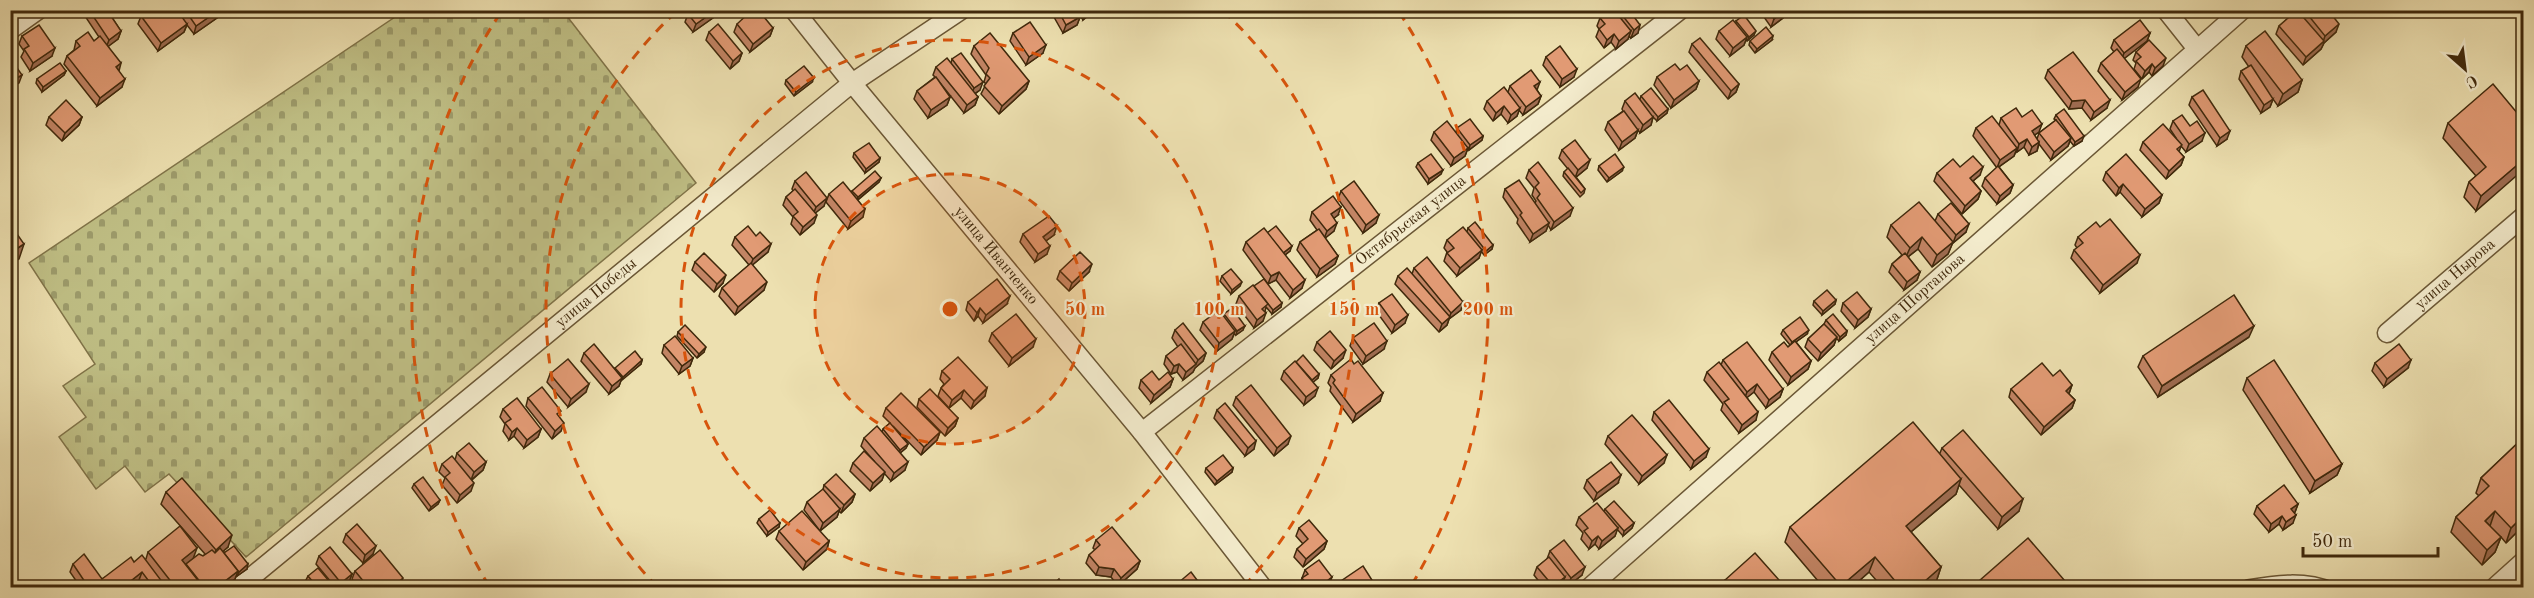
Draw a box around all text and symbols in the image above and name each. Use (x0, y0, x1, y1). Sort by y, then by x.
north arrow (2435, 39, 2495, 99)
text: С (2463, 71, 2480, 90)
street label: Октябрьская улица (1353, 173, 1469, 269)
street label: улица Иванченко (950, 204, 1041, 308)
street label: улица Нырова (2412, 236, 2499, 313)
street label: улица Шортанова (1863, 251, 1968, 347)
street label: улица Победы (553, 255, 640, 331)
centre of rings (940, 299, 960, 319)
text: 50 m (1065, 301, 1105, 319)
text: 100 m (1194, 301, 1244, 319)
text: 150 m (1329, 301, 1379, 319)
text: 200 m (1463, 301, 1513, 319)
scale bar (2303, 520, 2438, 558)
text: 50 m (2312, 533, 2352, 551)

